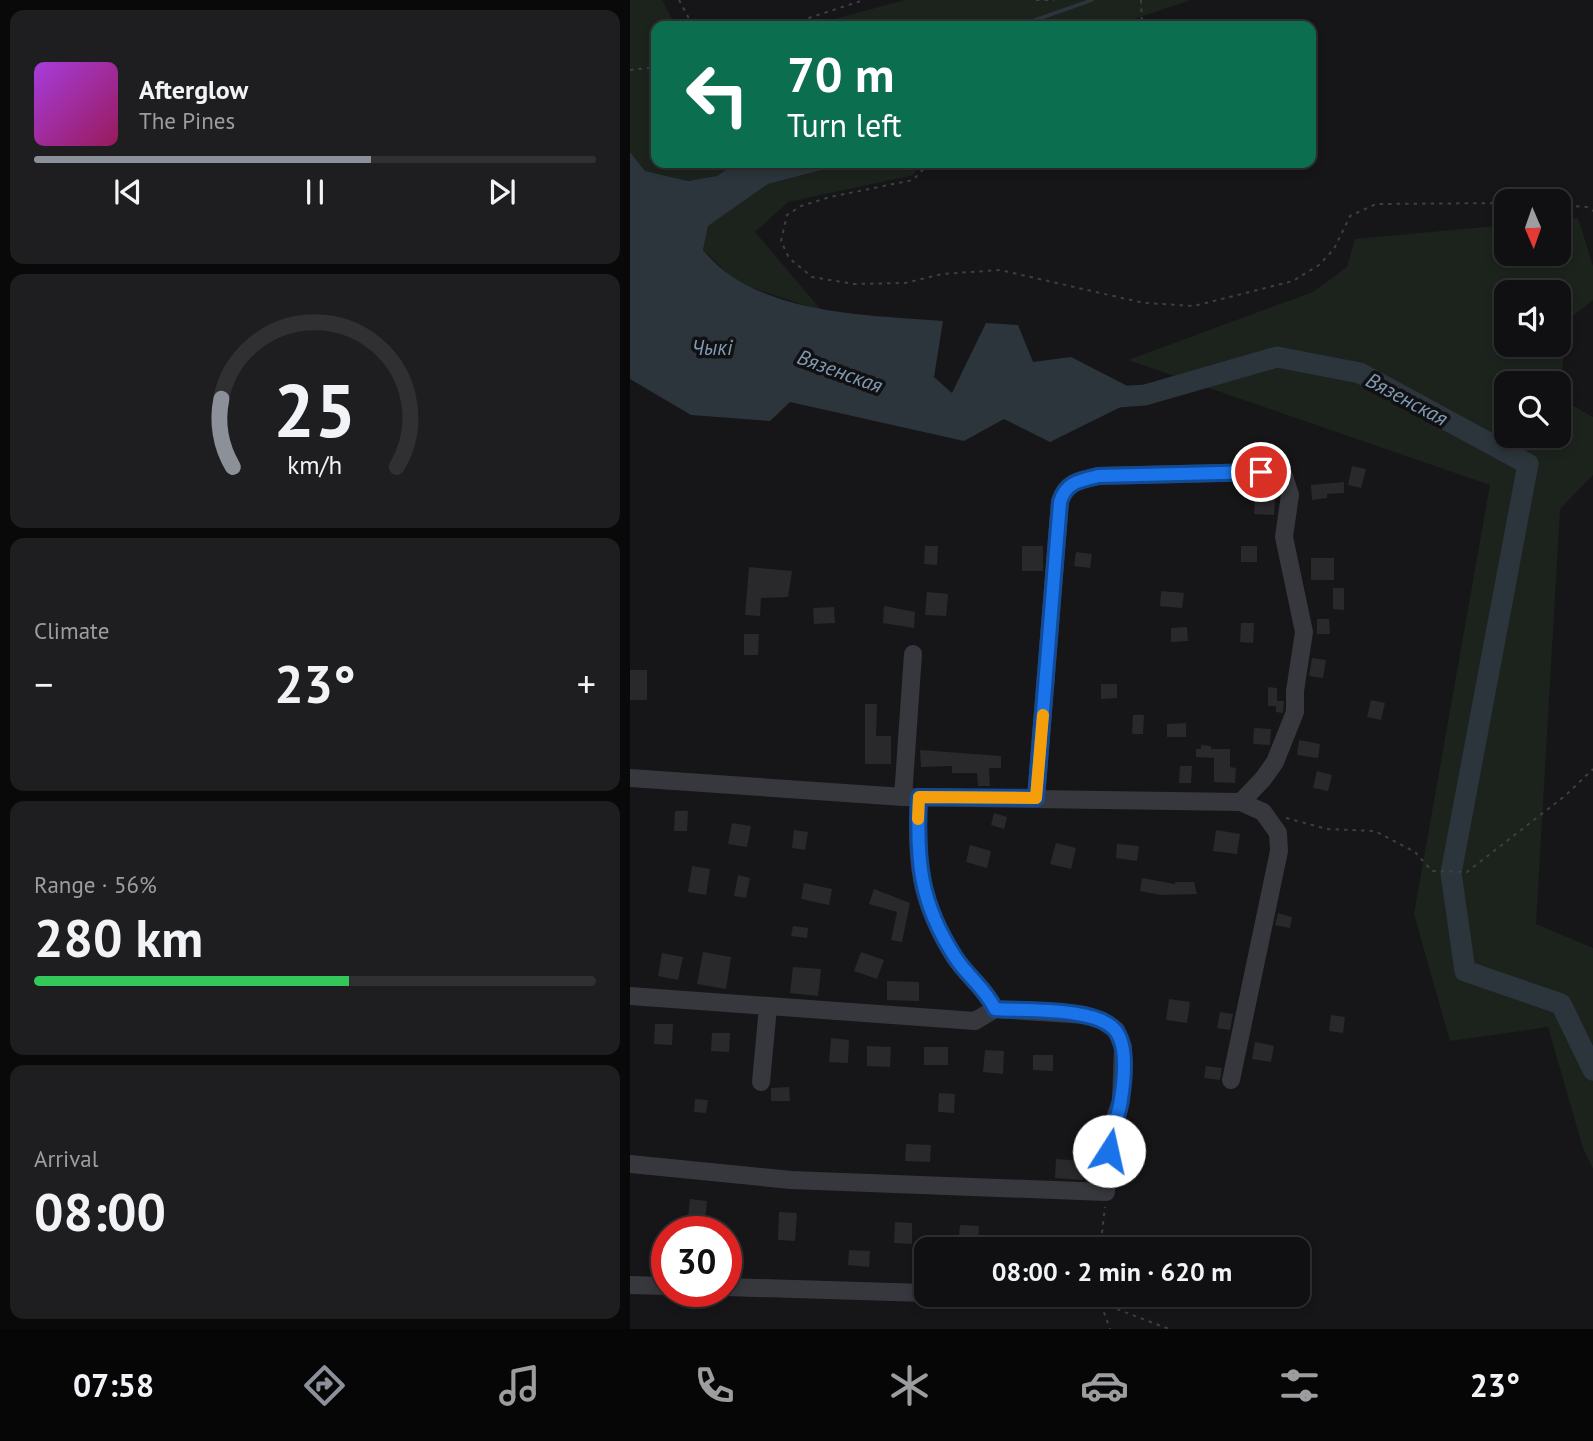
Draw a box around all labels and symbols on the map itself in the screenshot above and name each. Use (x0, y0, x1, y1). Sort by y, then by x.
north arrow (1494, 189, 1572, 266)
water label: Чыкі (692, 334, 733, 361)
water label: Вязенская (794, 343, 887, 399)
water label: Вязенская (1361, 366, 1453, 432)
pin (1231, 442, 1291, 502)
position arrow (1072, 1114, 1146, 1188)
speed limit sign: 30 (651, 1216, 742, 1307)

